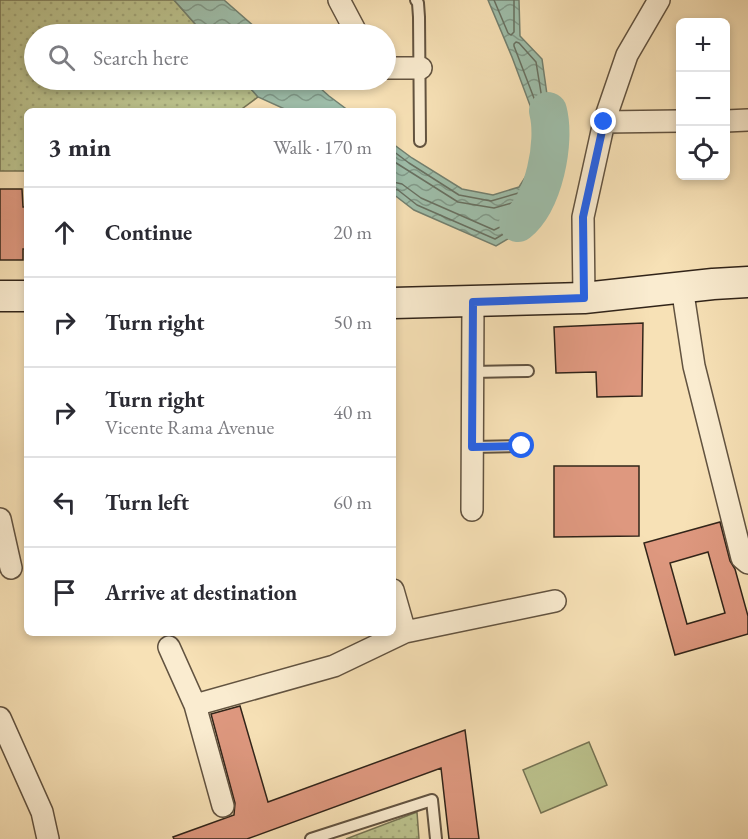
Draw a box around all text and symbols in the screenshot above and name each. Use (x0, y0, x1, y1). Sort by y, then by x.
map controls (676, 18, 730, 180)
button: + (676, 18, 730, 72)
search box (24, 24, 396, 90)
icon: search (45, 41, 78, 74)
text: Search here (93, 43, 188, 72)
button: − (676, 72, 730, 126)
route end (590, 108, 616, 134)
button: locate (676, 126, 730, 180)
text: 3 min (48, 130, 111, 164)
text: Walk · 170 m (273, 134, 372, 160)
icon: ahead (48, 216, 81, 249)
text: Continue (105, 218, 192, 247)
text: 20 m (333, 219, 372, 245)
icon: right (48, 306, 81, 339)
text: Turn right (105, 308, 204, 337)
text: 50 m (333, 309, 372, 335)
text: Turn right (105, 385, 204, 414)
icon: right (48, 396, 81, 429)
text: 40 m (333, 399, 372, 425)
text: Vicente Rama Avenue (105, 414, 274, 440)
route start (508, 432, 534, 458)
icon: left (48, 486, 81, 519)
text: Turn left (105, 488, 189, 517)
text: 60 m (333, 489, 372, 515)
icon: arrive (48, 576, 81, 609)
text: Arrive at destination (105, 578, 297, 607)

